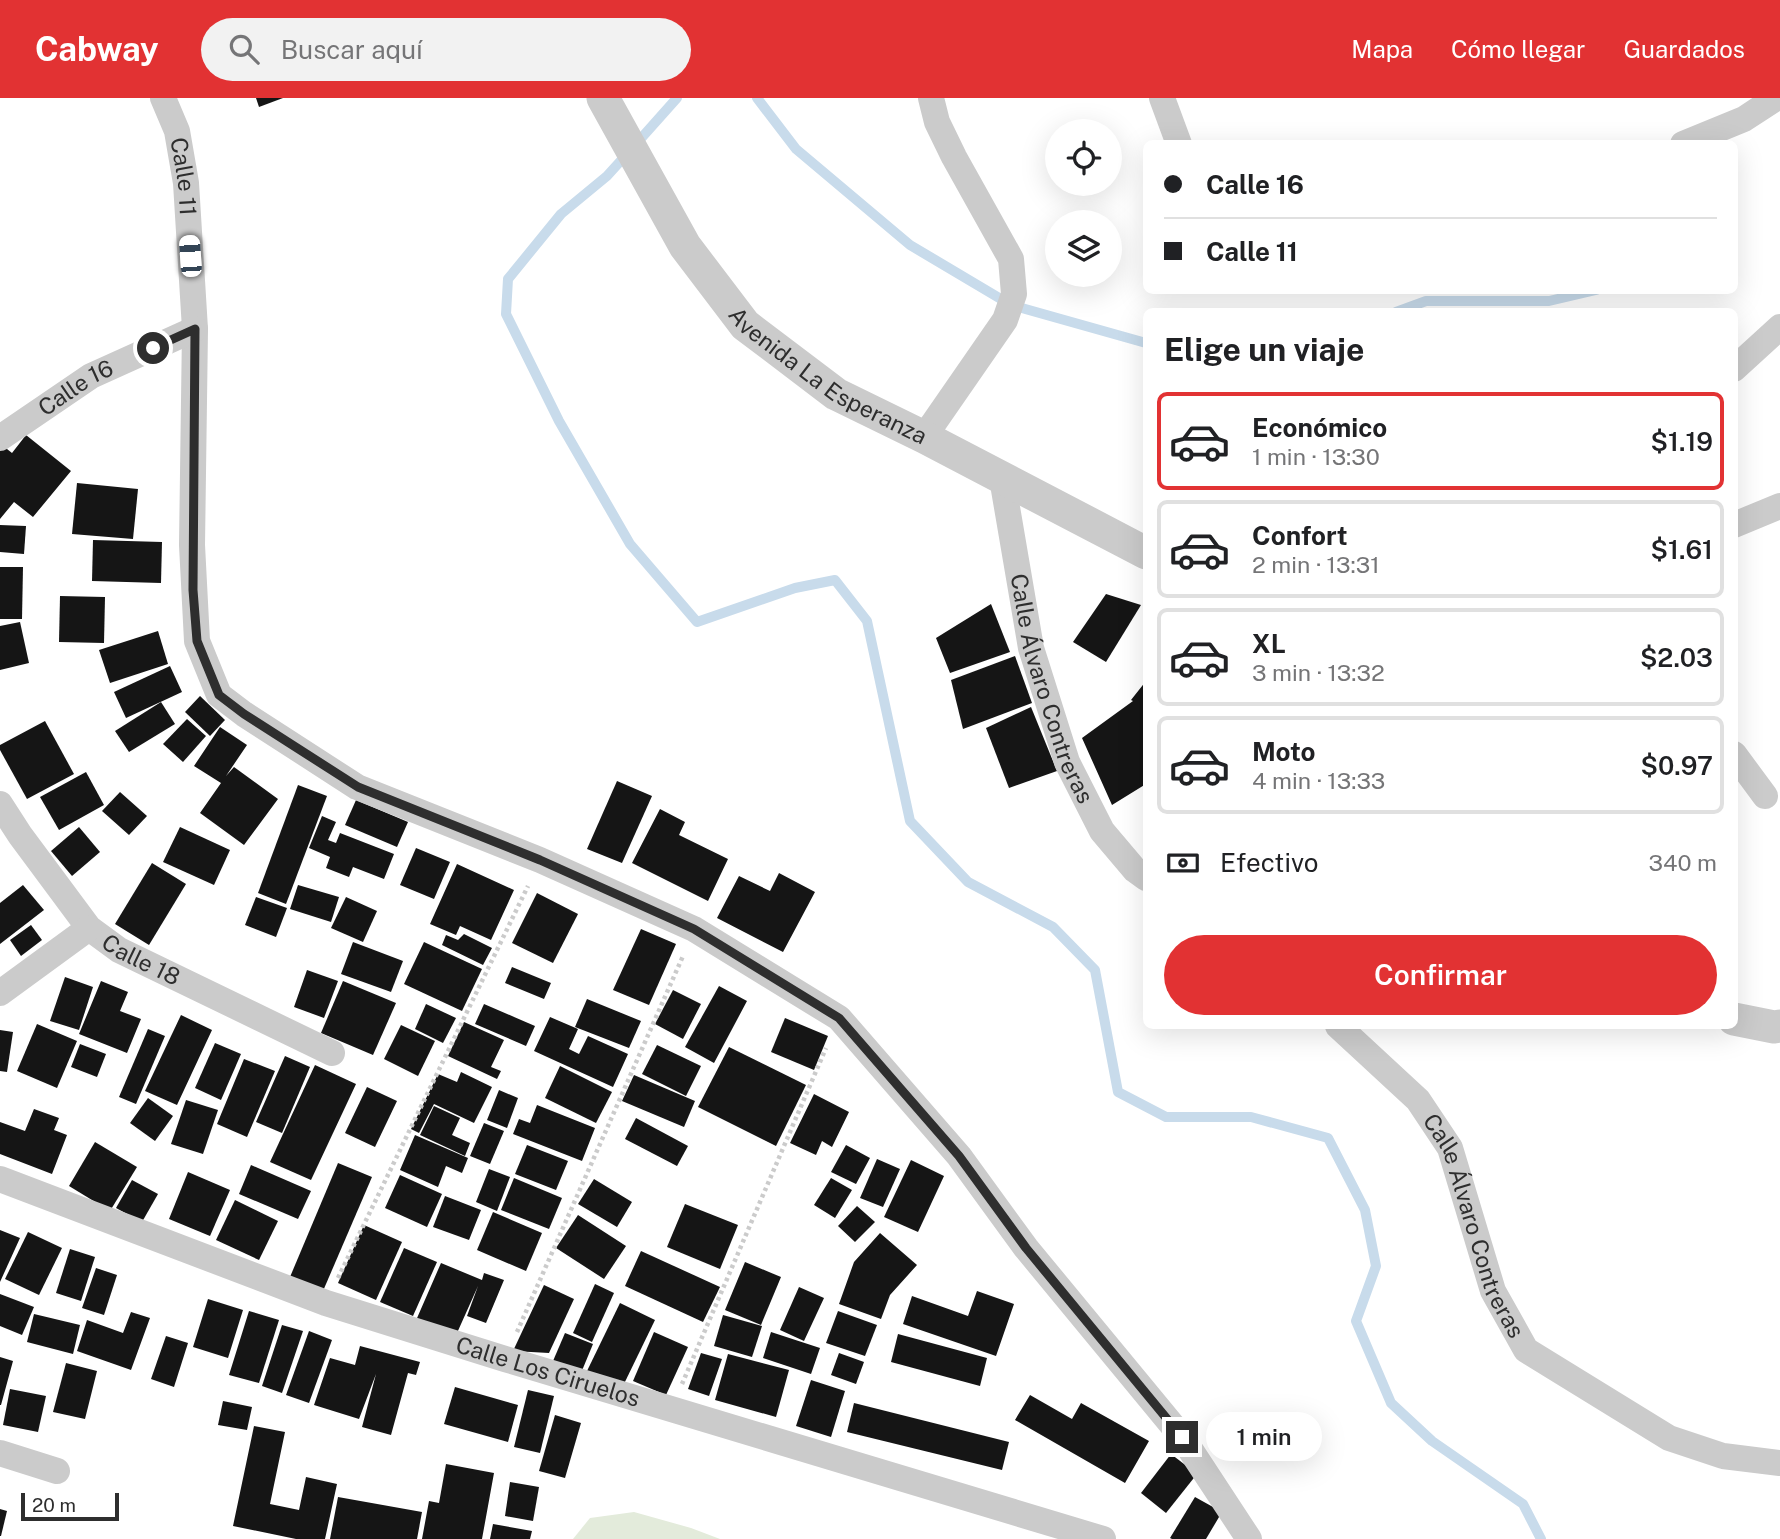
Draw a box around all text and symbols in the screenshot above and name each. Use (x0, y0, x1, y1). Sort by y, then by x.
search box (201, 18, 691, 81)
text: Cabway (35, 30, 159, 68)
icon: search (225, 30, 263, 68)
text: Buscar aquí (281, 34, 423, 65)
text: Mapa (1351, 35, 1413, 63)
text: Cómo llegar (1451, 35, 1585, 63)
text: Guardados (1623, 35, 1745, 63)
map controls (1045, 119, 1122, 287)
button: locate (1045, 119, 1122, 196)
street label: Calle 11 (165, 135, 202, 216)
text: Calle 16 (1206, 169, 1304, 200)
button: layers (1045, 210, 1122, 287)
car (179, 234, 202, 278)
text: Calle 11 (1206, 236, 1298, 267)
street label: Avenida La Esperanza (723, 302, 932, 449)
text: Elige un viaje (1164, 331, 1364, 368)
route start (137, 332, 169, 364)
street label: Calle 16 (33, 354, 117, 421)
icon: car (1168, 410, 1231, 473)
text: Económico (1252, 412, 1387, 443)
text: $1.19 (1651, 426, 1713, 457)
text: 1 min · 13:30 (1252, 443, 1380, 470)
icon: car (1168, 518, 1231, 581)
text: Confort (1252, 520, 1348, 551)
text: $1.61 (1651, 534, 1713, 565)
text: 2 min · 13:31 (1252, 551, 1380, 578)
street label: Calle Álvaro Contreras (1006, 572, 1100, 808)
icon: car (1168, 626, 1231, 689)
text: XL (1252, 628, 1286, 659)
text: $2.03 (1640, 642, 1713, 673)
text: 3 min · 13:32 (1252, 659, 1385, 686)
icon: car (1168, 734, 1231, 797)
text: Moto (1252, 736, 1315, 767)
text: $0.97 (1640, 750, 1713, 781)
text: 4 min · 13:33 (1252, 767, 1385, 794)
icon: cash (1164, 844, 1202, 882)
text: Efectivo (1220, 847, 1318, 878)
text: 340 m (1649, 849, 1717, 876)
street label: Calle 18 (97, 928, 185, 991)
button: Confirmar (1164, 935, 1717, 1015)
street label: Calle Álvaro Contreras (1418, 1108, 1530, 1342)
street label: Calle Los Ciruelos (453, 1330, 643, 1412)
callout: 1 min (1206, 1412, 1322, 1462)
route end (1166, 1421, 1198, 1453)
text: 1 min (1237, 1423, 1291, 1450)
scale bar (21, 1490, 119, 1522)
text: 20 m (32, 1494, 76, 1516)

